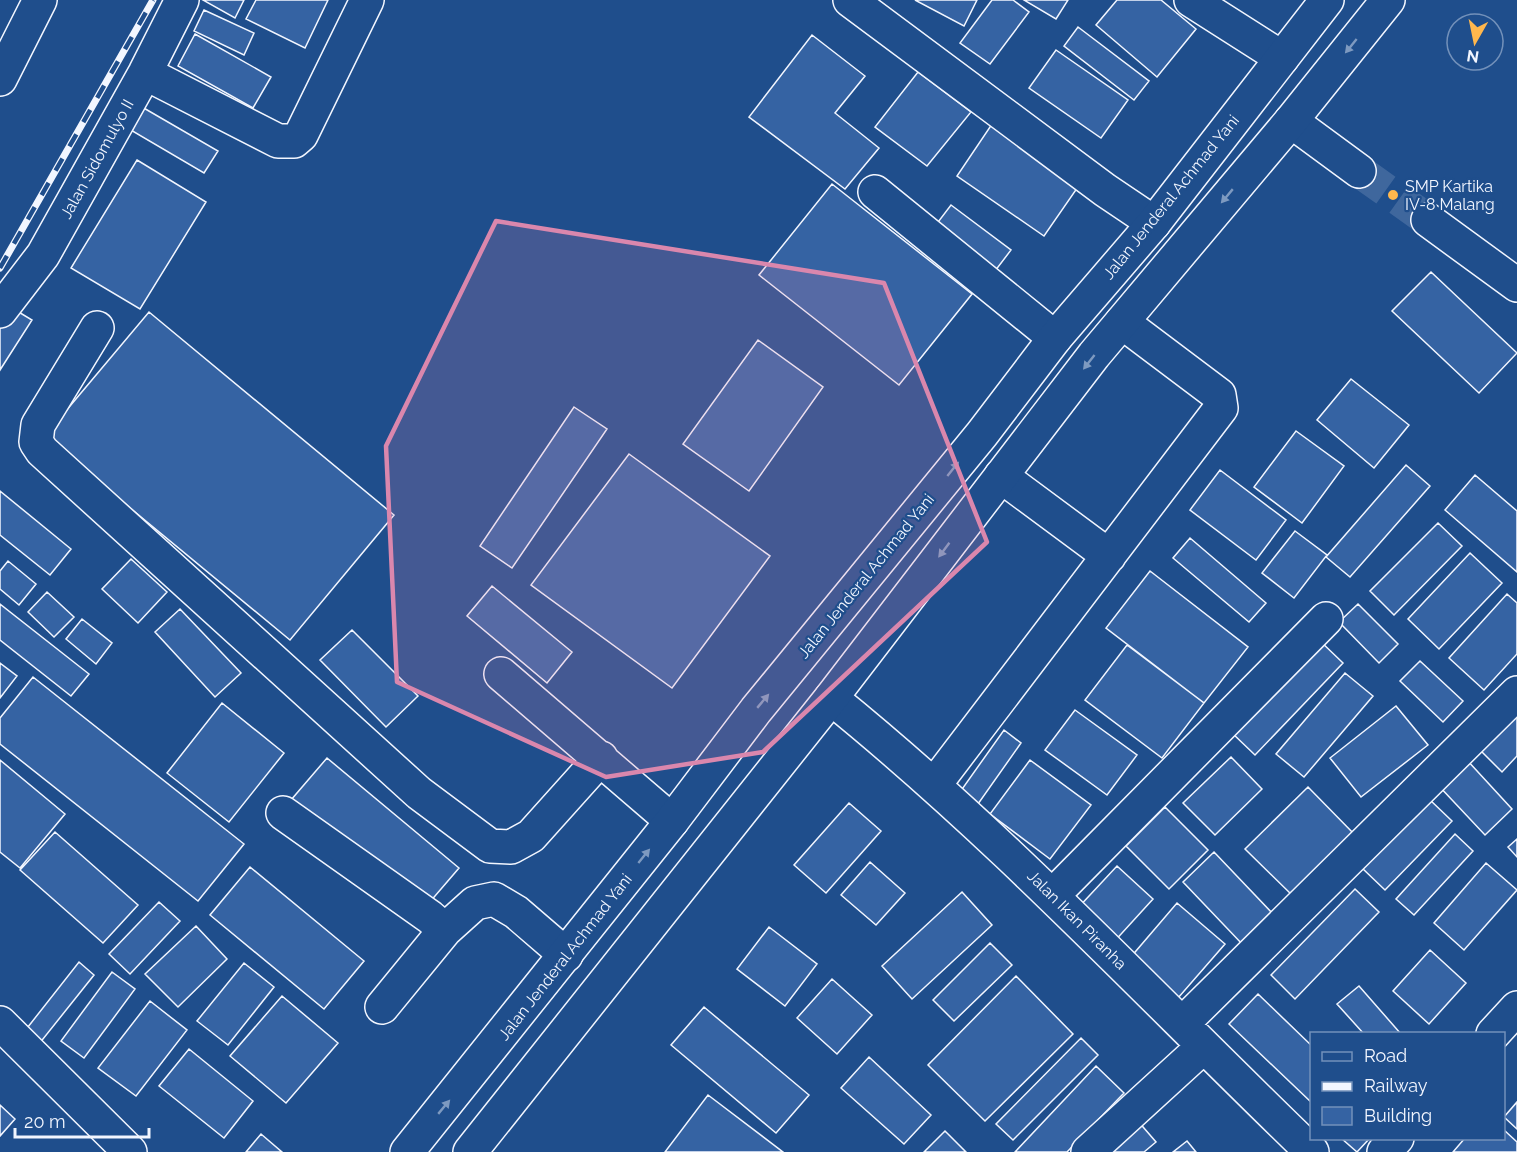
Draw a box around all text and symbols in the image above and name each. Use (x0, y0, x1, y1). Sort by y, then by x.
north arrow (1445, 12, 1505, 72)
one-way arrow (1346, 38, 1358, 53)
text: N (1465, 46, 1480, 67)
street label: Jalan Sidomulyo II (56, 96, 138, 222)
street label: Jalan Jenderal Achmad Yani (1099, 111, 1243, 283)
place label: SMP Kartika IV-8 Malang (1405, 177, 1495, 214)
one-way arrow (1221, 188, 1234, 204)
marker: SMP Kartika IV-8 Malang (1386, 188, 1400, 202)
one-way arrow (1082, 354, 1095, 370)
one-way arrow (946, 462, 959, 477)
street label: Jalan Jenderal Achmad Yani (794, 490, 938, 662)
one-way arrow (938, 542, 951, 558)
one-way arrow (756, 694, 769, 709)
one-way arrow (638, 848, 651, 864)
street label: Jalan Ikan Piranha (1023, 866, 1131, 974)
street label: Jalan Jenderal Achmad Yani (494, 870, 636, 1044)
legend (1310, 1032, 1505, 1140)
text: Road (1364, 1045, 1407, 1066)
text: Railway (1364, 1075, 1428, 1096)
one-way arrow (437, 1100, 450, 1115)
scale bar (15, 1101, 148, 1139)
text: Building (1364, 1105, 1432, 1126)
text: 20 m (24, 1111, 66, 1132)

